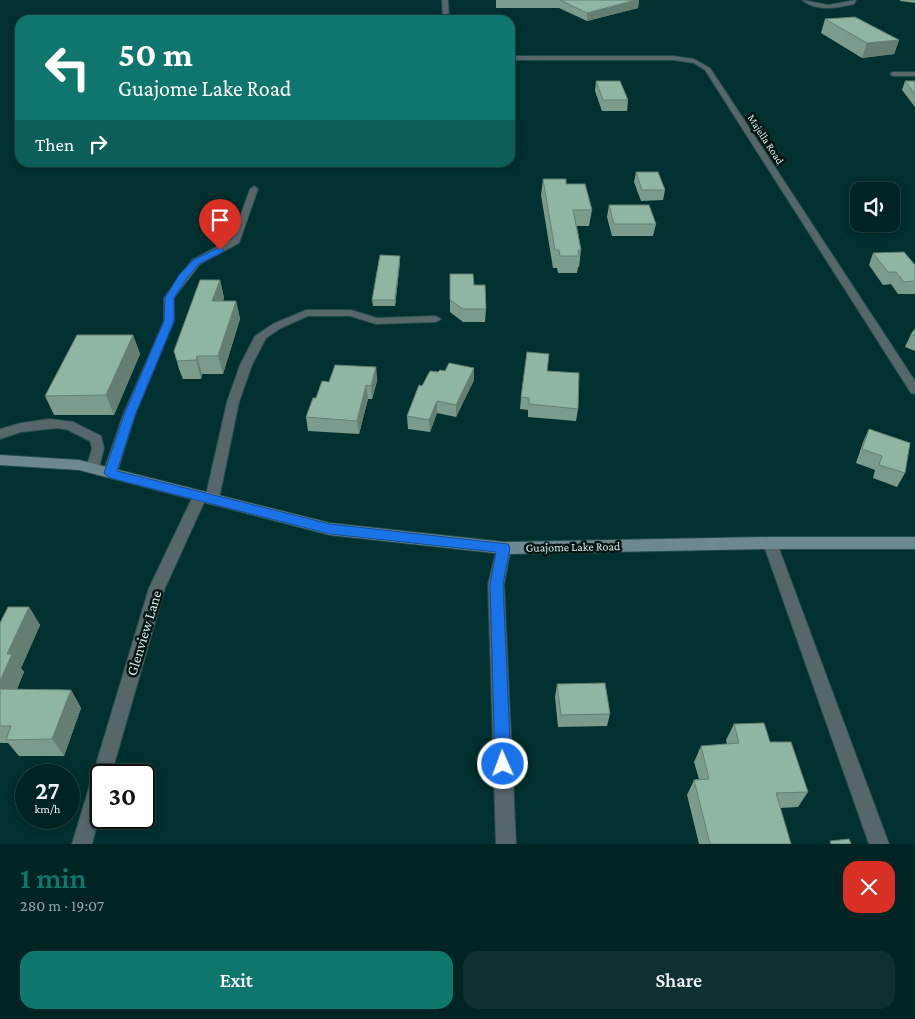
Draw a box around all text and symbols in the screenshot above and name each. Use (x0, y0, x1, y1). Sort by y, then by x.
icon: left (35, 35, 100, 100)
text: 50 m (118, 35, 193, 74)
text: Guajome Lake Road (118, 76, 291, 101)
street label: Majella Road (745, 112, 787, 167)
icon: right (84, 130, 112, 158)
text: Then (35, 134, 74, 155)
map controls (850, 182, 900, 232)
button: sound (850, 182, 900, 232)
pin (199, 199, 241, 250)
icon: arrive (206, 206, 234, 234)
street label: Guajome Lake Road (526, 539, 621, 555)
street label: Glenview Lane (123, 588, 165, 678)
position arrow (476, 737, 528, 789)
speed limit sign: 30 (90, 764, 155, 829)
text: 27 (35, 777, 60, 804)
text: km/h (35, 802, 60, 816)
text: 1 min (20, 861, 87, 894)
button: close (843, 861, 895, 913)
text: 280 m · 19:07 (20, 897, 104, 914)
button: Exit (20, 951, 453, 1009)
button: Share (463, 951, 895, 1009)

